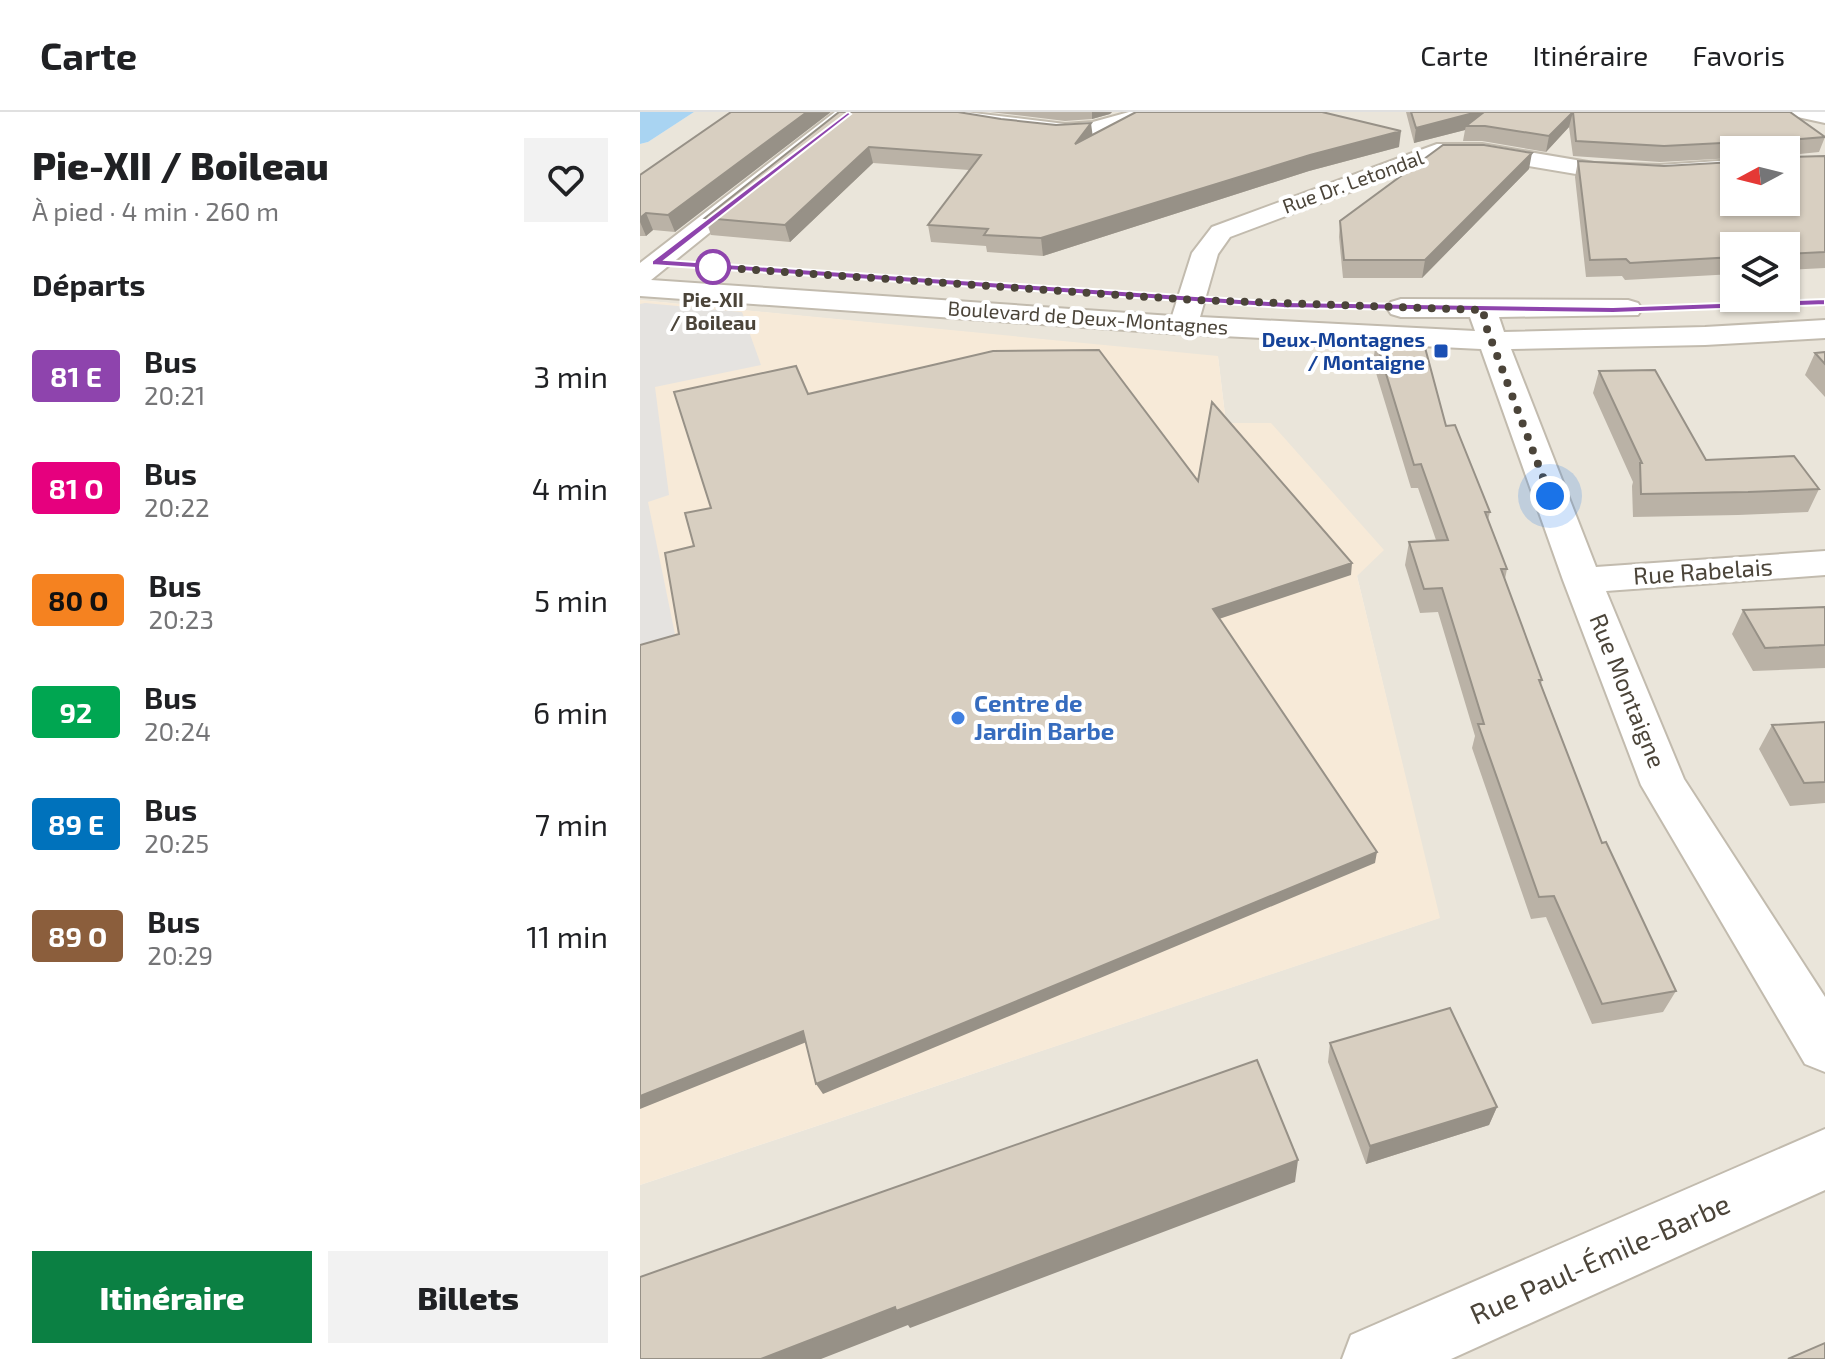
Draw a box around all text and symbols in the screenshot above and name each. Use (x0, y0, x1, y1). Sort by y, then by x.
text: Carte (40, 32, 137, 78)
text: Carte (1420, 38, 1489, 72)
text: Itinéraire (1533, 38, 1648, 72)
text: Favoris (1692, 38, 1785, 72)
north arrow (1720, 136, 1800, 216)
map controls (1720, 136, 1800, 312)
button: heart (524, 138, 608, 222)
text: Pie-XII / Boileau (32, 142, 329, 188)
street label: Rue Dr. Letondal (1279, 144, 1426, 218)
text: À pied · 4 min · 260 m (32, 195, 279, 226)
button: layers (1720, 232, 1800, 312)
marker: Pie-XII / Boileau (696, 250, 730, 284)
text: Départs (32, 266, 146, 302)
place label: Pie-XII / Boileau (670, 287, 756, 334)
street label: Boulevard de Deux-Montagnes (947, 295, 1229, 339)
place label: Deux-Montagnes / Montaigne (1262, 327, 1425, 374)
marker: Deux-Montagnes / Montaigne (1432, 342, 1450, 360)
text: Bus (144, 343, 197, 379)
text: 3 min (533, 358, 608, 394)
text: 81 E (50, 359, 102, 393)
text: 20:21 (144, 379, 205, 410)
text: Bus (144, 455, 197, 491)
text: 4 min (532, 470, 608, 506)
text: 81 O (49, 471, 103, 505)
your location (1530, 476, 1570, 516)
text: 20:22 (144, 491, 210, 522)
street label: Rue Rabelais (1632, 551, 1774, 590)
text: Bus (148, 567, 201, 603)
text: 5 min (534, 582, 608, 618)
text: 80 O (48, 583, 108, 617)
text: 20:23 (148, 603, 214, 634)
street label: Rue Montaigne (1584, 609, 1673, 772)
text: Bus (144, 679, 197, 715)
place label: Centre de Jardin Barbe (974, 688, 1114, 745)
text: 6 min (533, 694, 608, 730)
text: 92 (60, 695, 92, 729)
marker: Centre de Jardin Barbe (949, 709, 967, 727)
text: 20:24 (144, 715, 211, 746)
text: Bus (144, 791, 197, 827)
text: 7 min (535, 806, 608, 842)
text: 89 E (48, 807, 104, 841)
text: 20:25 (144, 827, 209, 858)
text: Bus (147, 903, 200, 939)
text: 11 min (526, 918, 608, 954)
text: 89 O (48, 919, 107, 953)
text: 20:29 (147, 939, 213, 970)
street label: Rue Paul-Émile-Barbe (1464, 1185, 1735, 1331)
button: Itinéraire (32, 1251, 312, 1343)
button: Billets (328, 1251, 608, 1343)

